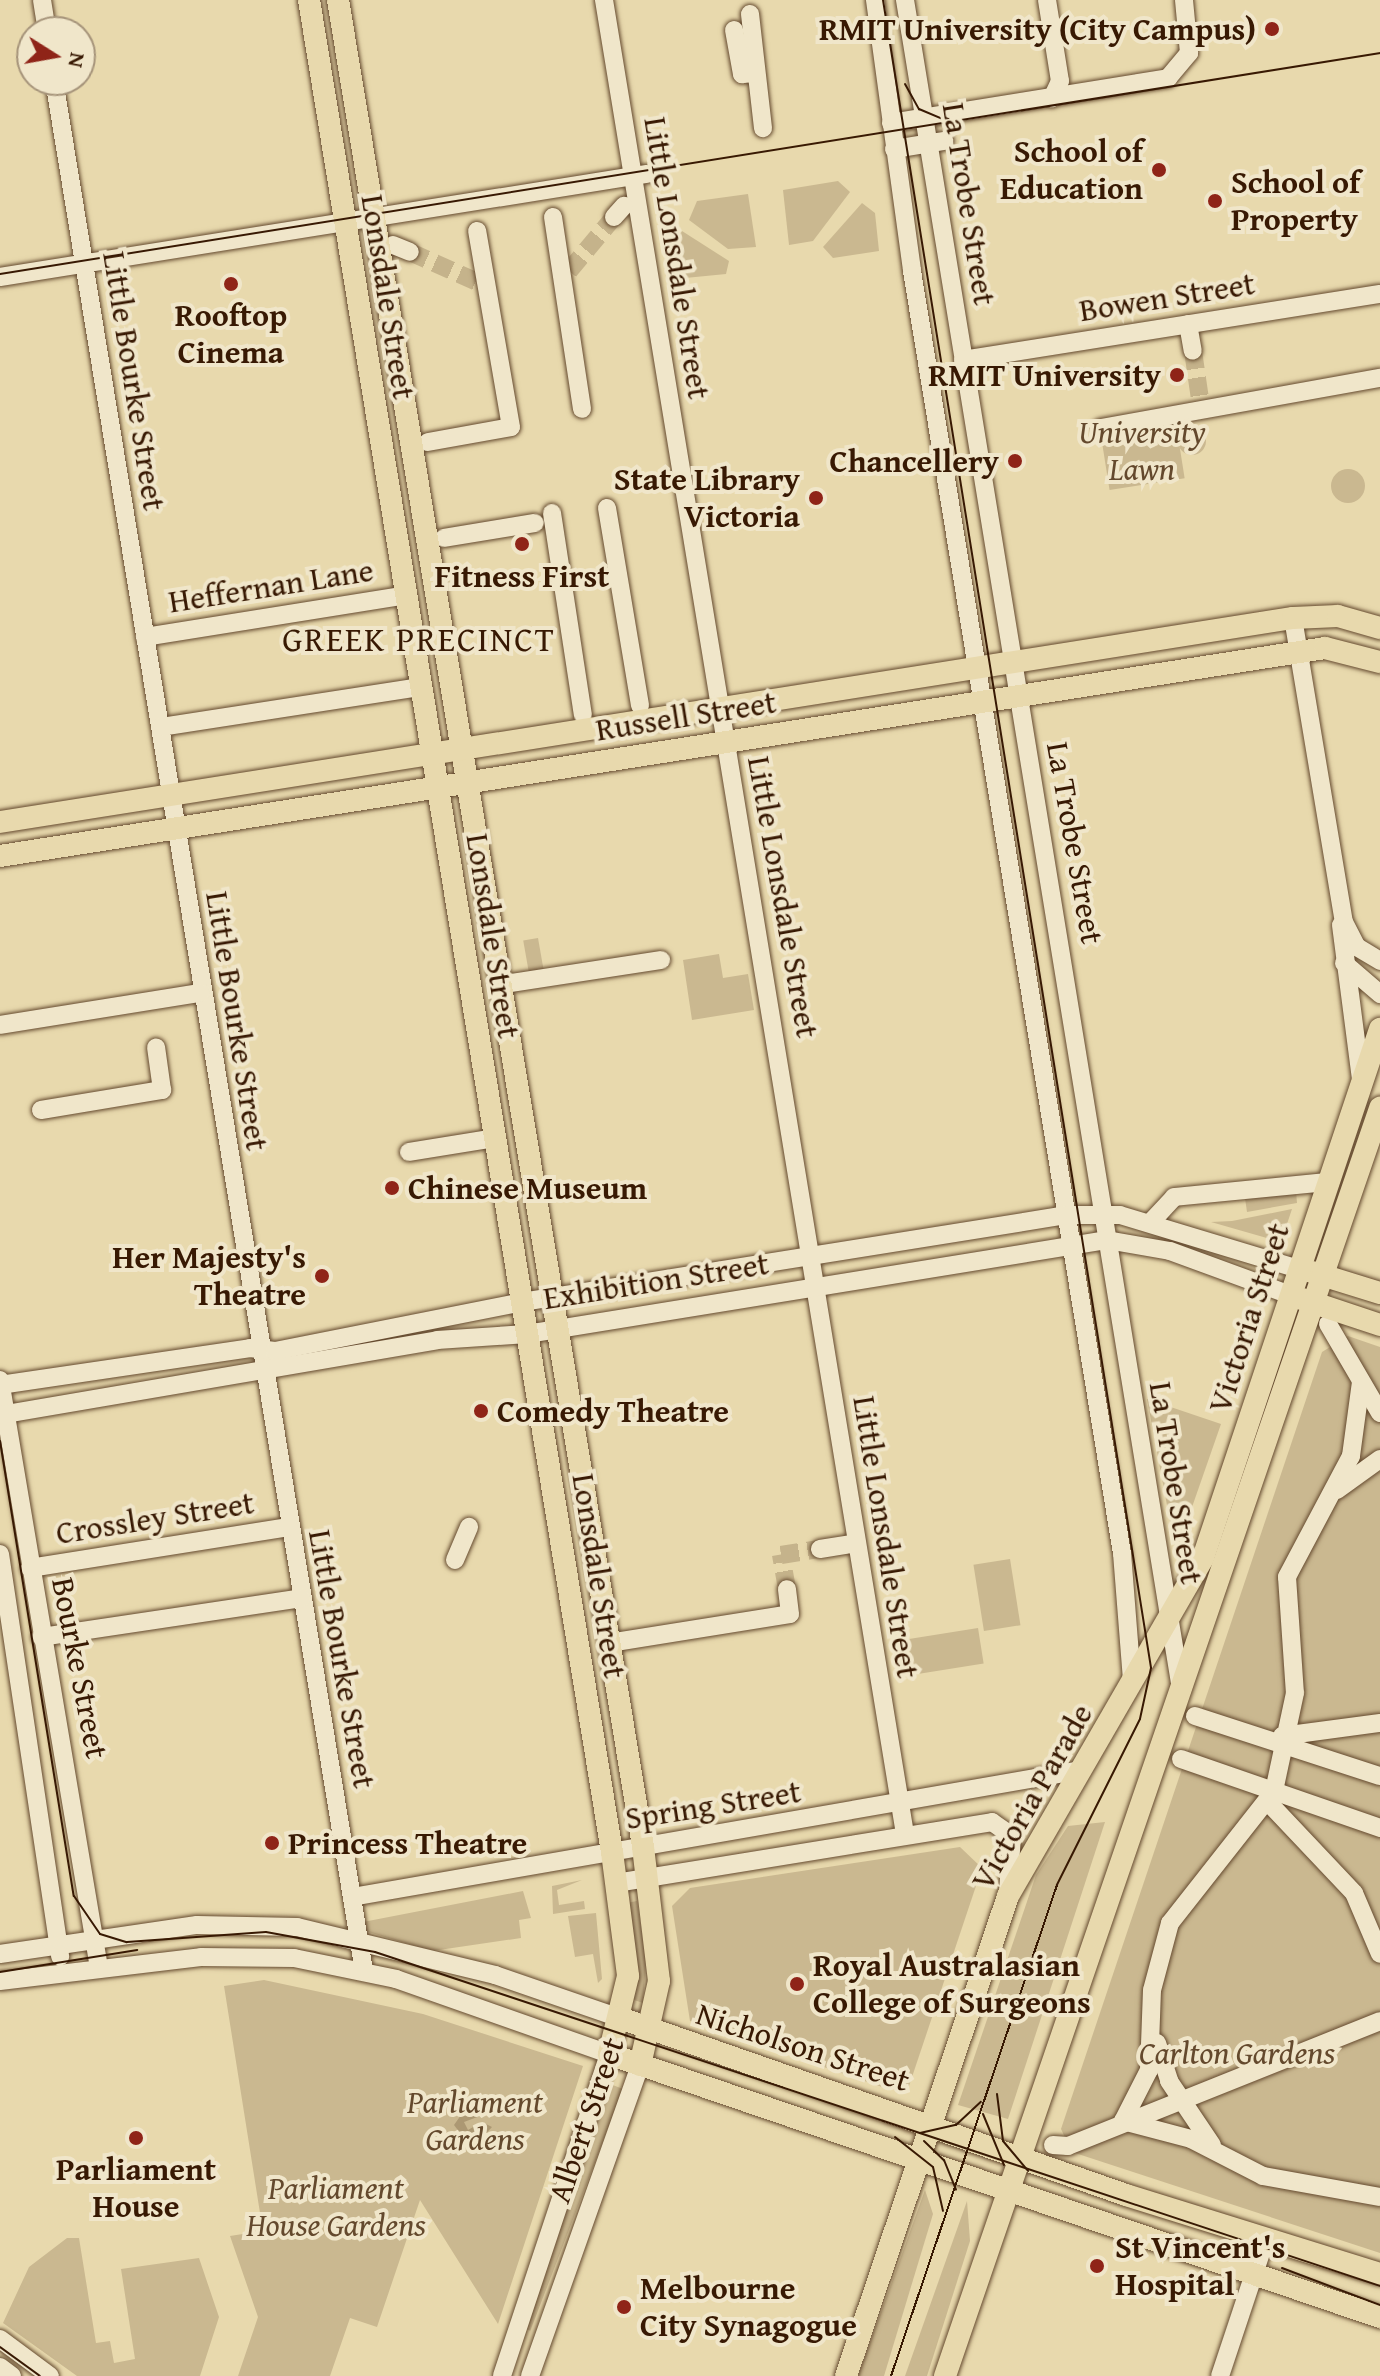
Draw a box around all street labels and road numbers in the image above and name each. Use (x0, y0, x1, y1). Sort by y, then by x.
street label: La Trobe Street (934, 100, 1004, 308)
street label: Little Lonsdale Street (636, 114, 718, 402)
street label: Lonsdale Street (353, 192, 423, 402)
street label: Little Bourke Street (95, 249, 173, 513)
street label: Bowen Street (1077, 264, 1257, 330)
street label: Heffernan Lane (166, 551, 376, 621)
street label: Russell Street (593, 683, 779, 749)
street label: La Trobe Street (1038, 739, 1112, 947)
street label: Little Lonsdale Street (739, 753, 827, 1041)
street label: Lonsdale Street (458, 831, 528, 1041)
street label: Little Bourke Street (198, 889, 276, 1153)
street label: Victoria Street (1200, 1218, 1298, 1418)
street label: Exhibition Street (541, 1244, 771, 1318)
street label: La Trobe Street (1141, 1379, 1211, 1587)
street label: Little Lonsdale Street (845, 1393, 927, 1681)
street label: Lonsdale Street (564, 1471, 634, 1681)
street label: Crossley Street (53, 1483, 257, 1553)
street label: Little Bourke Street (300, 1527, 384, 1791)
street label: Bourke Street (44, 1574, 116, 1762)
street label: Victoria Parade (963, 1697, 1101, 1897)
street label: Spring Street (623, 1772, 803, 1838)
street label: Nicholson Street (692, 1994, 914, 2100)
street label: Albert Street (540, 2032, 632, 2208)

